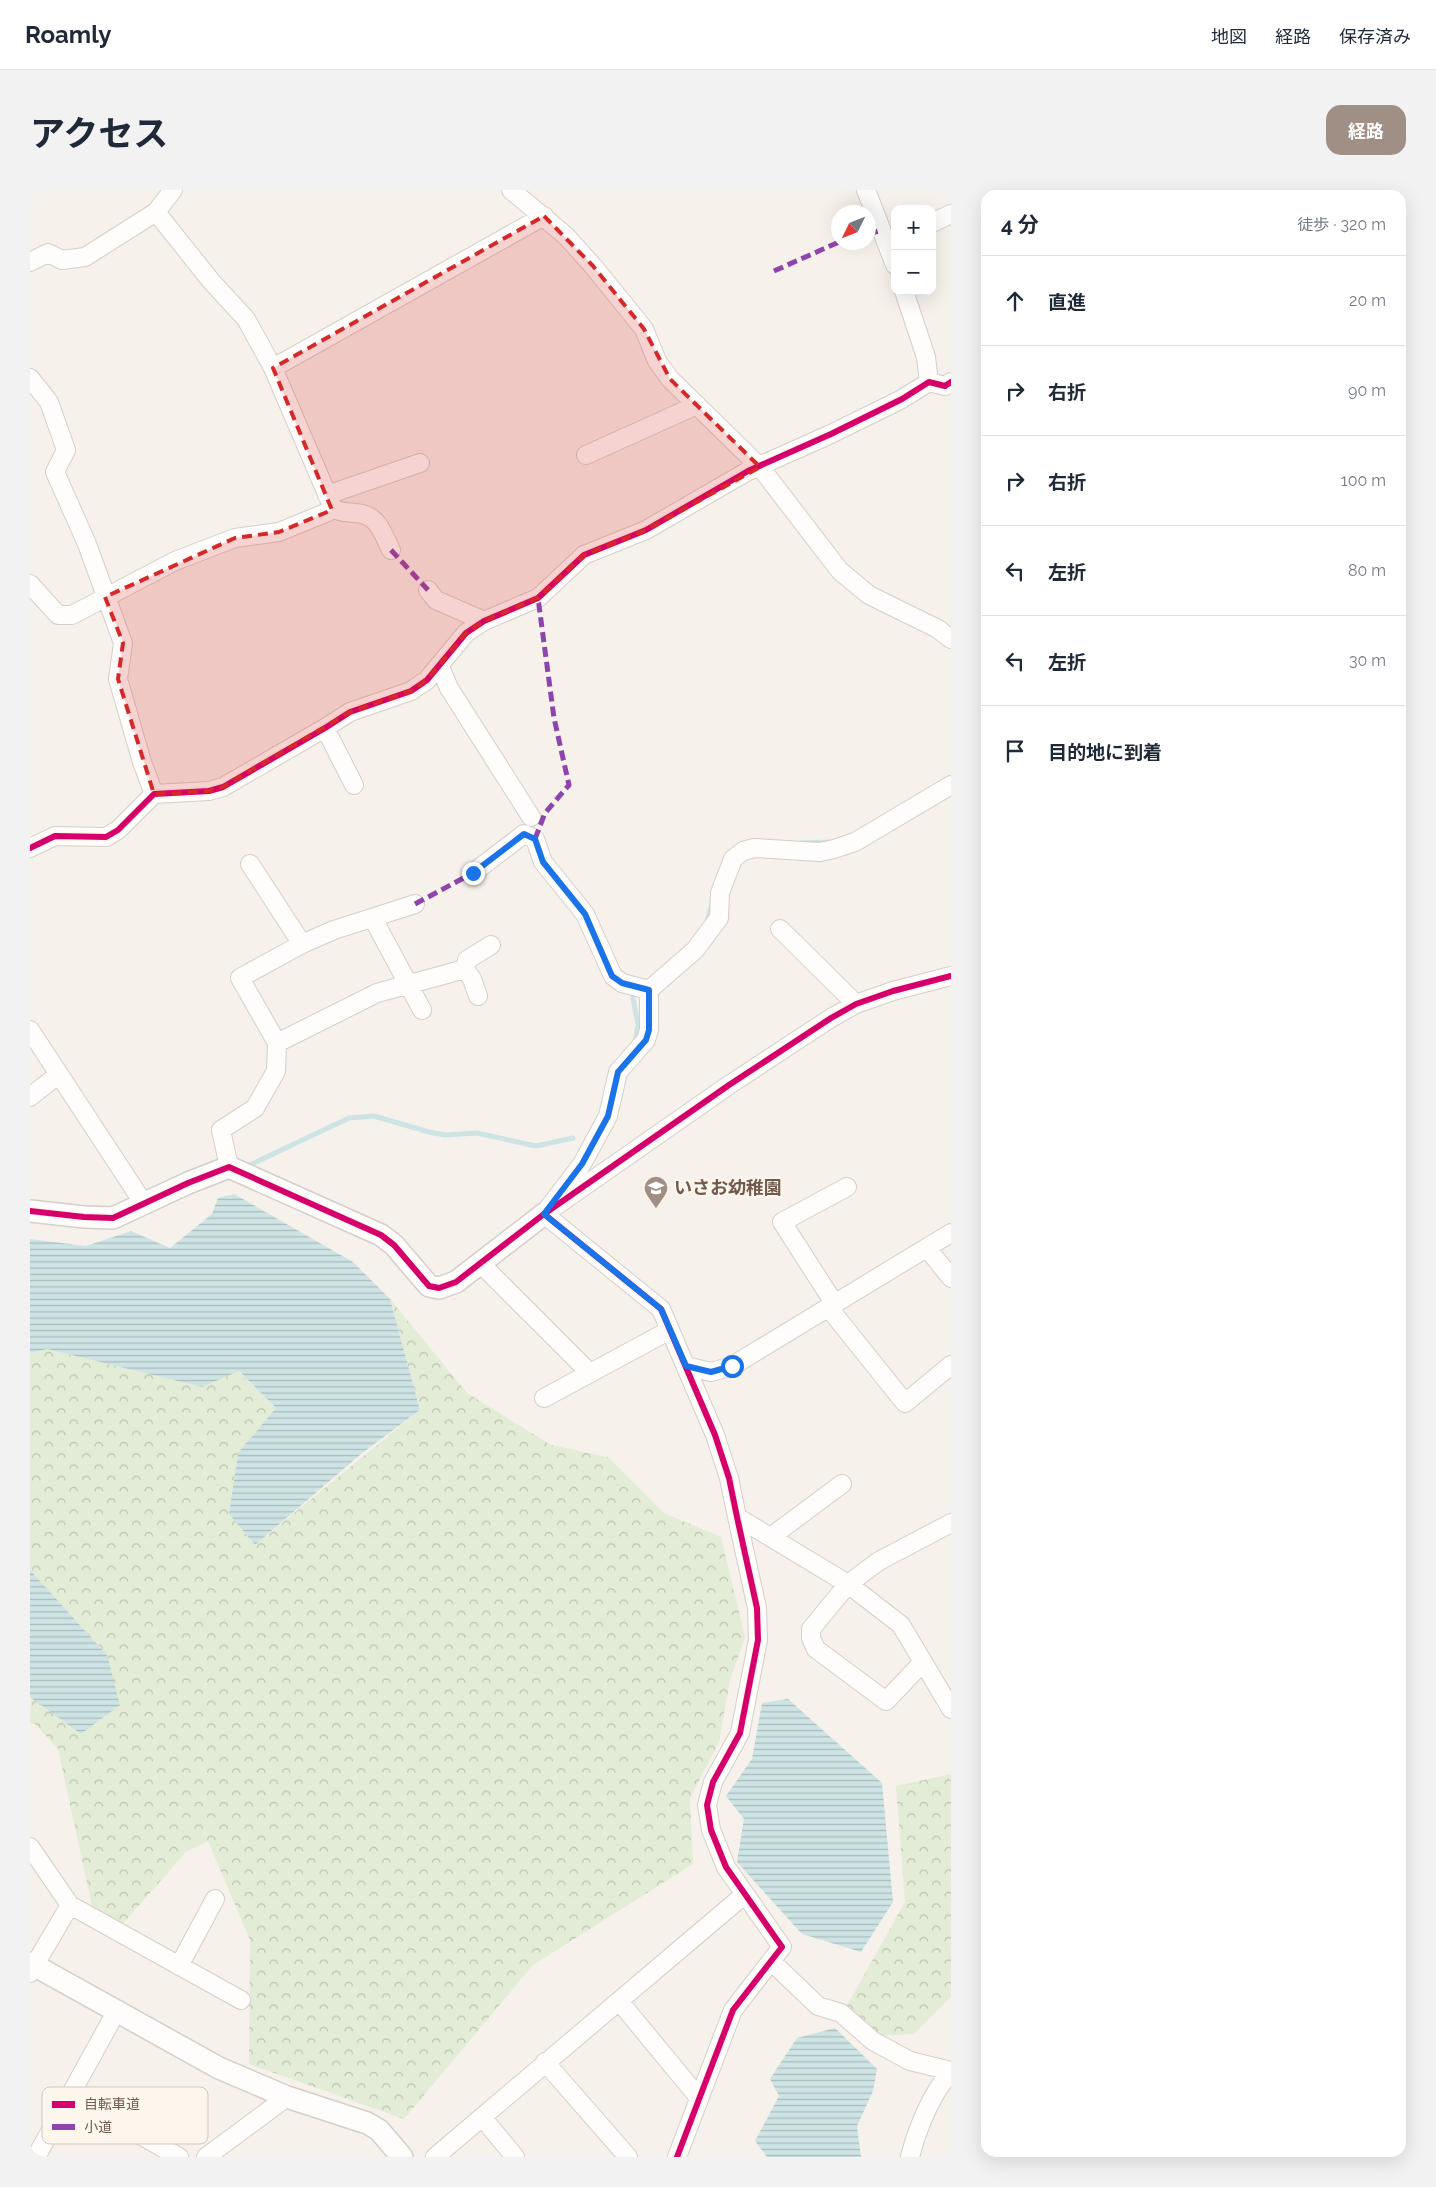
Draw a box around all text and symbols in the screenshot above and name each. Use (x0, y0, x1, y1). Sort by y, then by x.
text: Roamly (25, 20, 111, 49)
text: 地図 (1211, 26, 1247, 47)
text: 経路 (1275, 26, 1311, 47)
text: 保存済み (1339, 26, 1411, 47)
button: 経路 (1326, 105, 1406, 155)
text: アクセス (30, 113, 168, 154)
north arrow (831, 205, 876, 250)
map controls (891, 205, 936, 295)
button: + (891, 205, 936, 250)
text: 4 分 (1001, 212, 1039, 237)
text: 徒歩 · 320 m (1297, 215, 1386, 234)
button: − (891, 250, 936, 295)
icon: ahead (1001, 287, 1029, 315)
text: 直進 (1048, 291, 1086, 313)
text: 20 m (1349, 291, 1386, 310)
icon: right (1001, 377, 1029, 405)
text: 右折 (1048, 381, 1086, 403)
text: 90 m (1348, 381, 1386, 400)
icon: right (1001, 467, 1029, 495)
text: 右折 (1048, 471, 1086, 493)
text: 100 m (1341, 471, 1386, 490)
icon: left (1001, 557, 1029, 585)
text: 左折 (1048, 561, 1086, 583)
text: 80 m (1348, 561, 1386, 580)
icon: left (1001, 647, 1029, 675)
text: 左折 (1048, 651, 1086, 673)
text: 30 m (1349, 651, 1386, 670)
icon: arrive (1001, 737, 1029, 765)
text: 目的地に到着 (1048, 741, 1162, 763)
route end (462, 862, 485, 885)
school or university icon: いさお幼稚園 (643, 1175, 669, 1209)
place label: いさお幼稚園 (674, 1177, 782, 1198)
route start (721, 1355, 744, 1378)
legend (42, 2087, 208, 2144)
text: 自転車道 (84, 2096, 140, 2112)
text: 小道 (84, 2119, 112, 2135)

